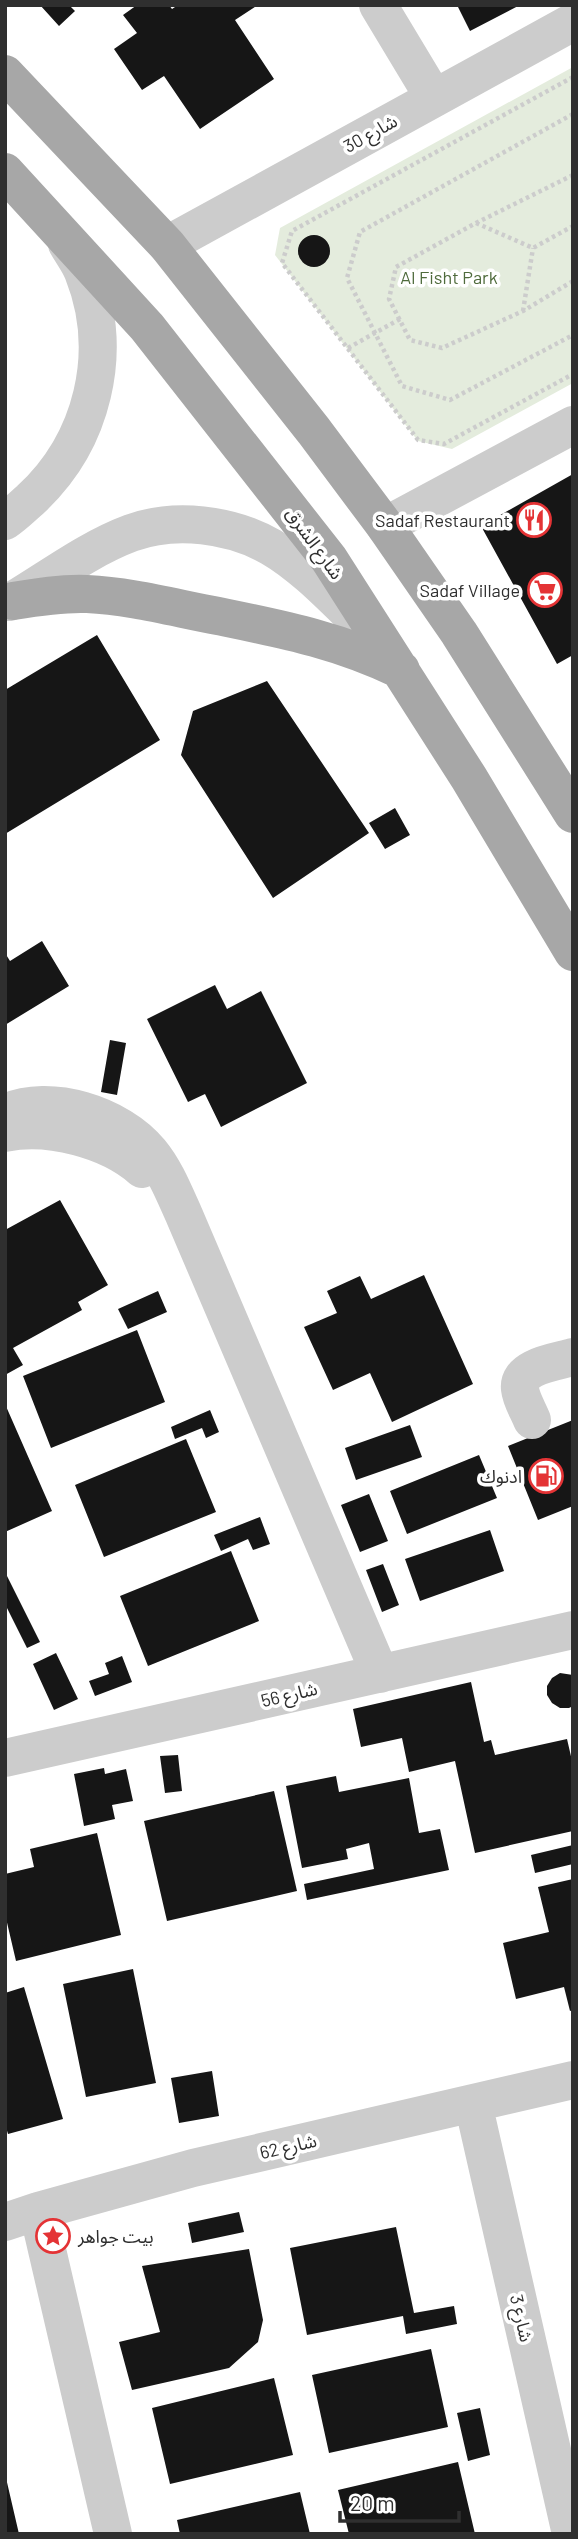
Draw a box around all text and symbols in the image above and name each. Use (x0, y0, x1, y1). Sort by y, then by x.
street label: شارع 30 (339, 109, 403, 160)
park label: Al Fisht Park (400, 266, 498, 288)
restaurant icon: Sadaf Restaurant (515, 501, 553, 539)
street label: شارع الشرق (278, 503, 348, 586)
place label: Sadaf Restaurant (375, 509, 510, 531)
supermarket icon: Sadaf Village (526, 571, 564, 609)
place label: Sadaf Village (419, 579, 520, 601)
fuel station icon: ادنوك (527, 1457, 565, 1495)
place label: ادنوك (480, 1465, 522, 1488)
street label: شارع 56 (259, 1677, 320, 1715)
street label: شارع 62 (257, 2129, 319, 2167)
place icon: بيت جواهر (34, 2217, 72, 2255)
place label: بيت جواهر (77, 2225, 154, 2248)
street label: شارع 3 (502, 2292, 538, 2345)
scale bar (340, 2480, 459, 2524)
text: 20 m (350, 2490, 395, 2515)

